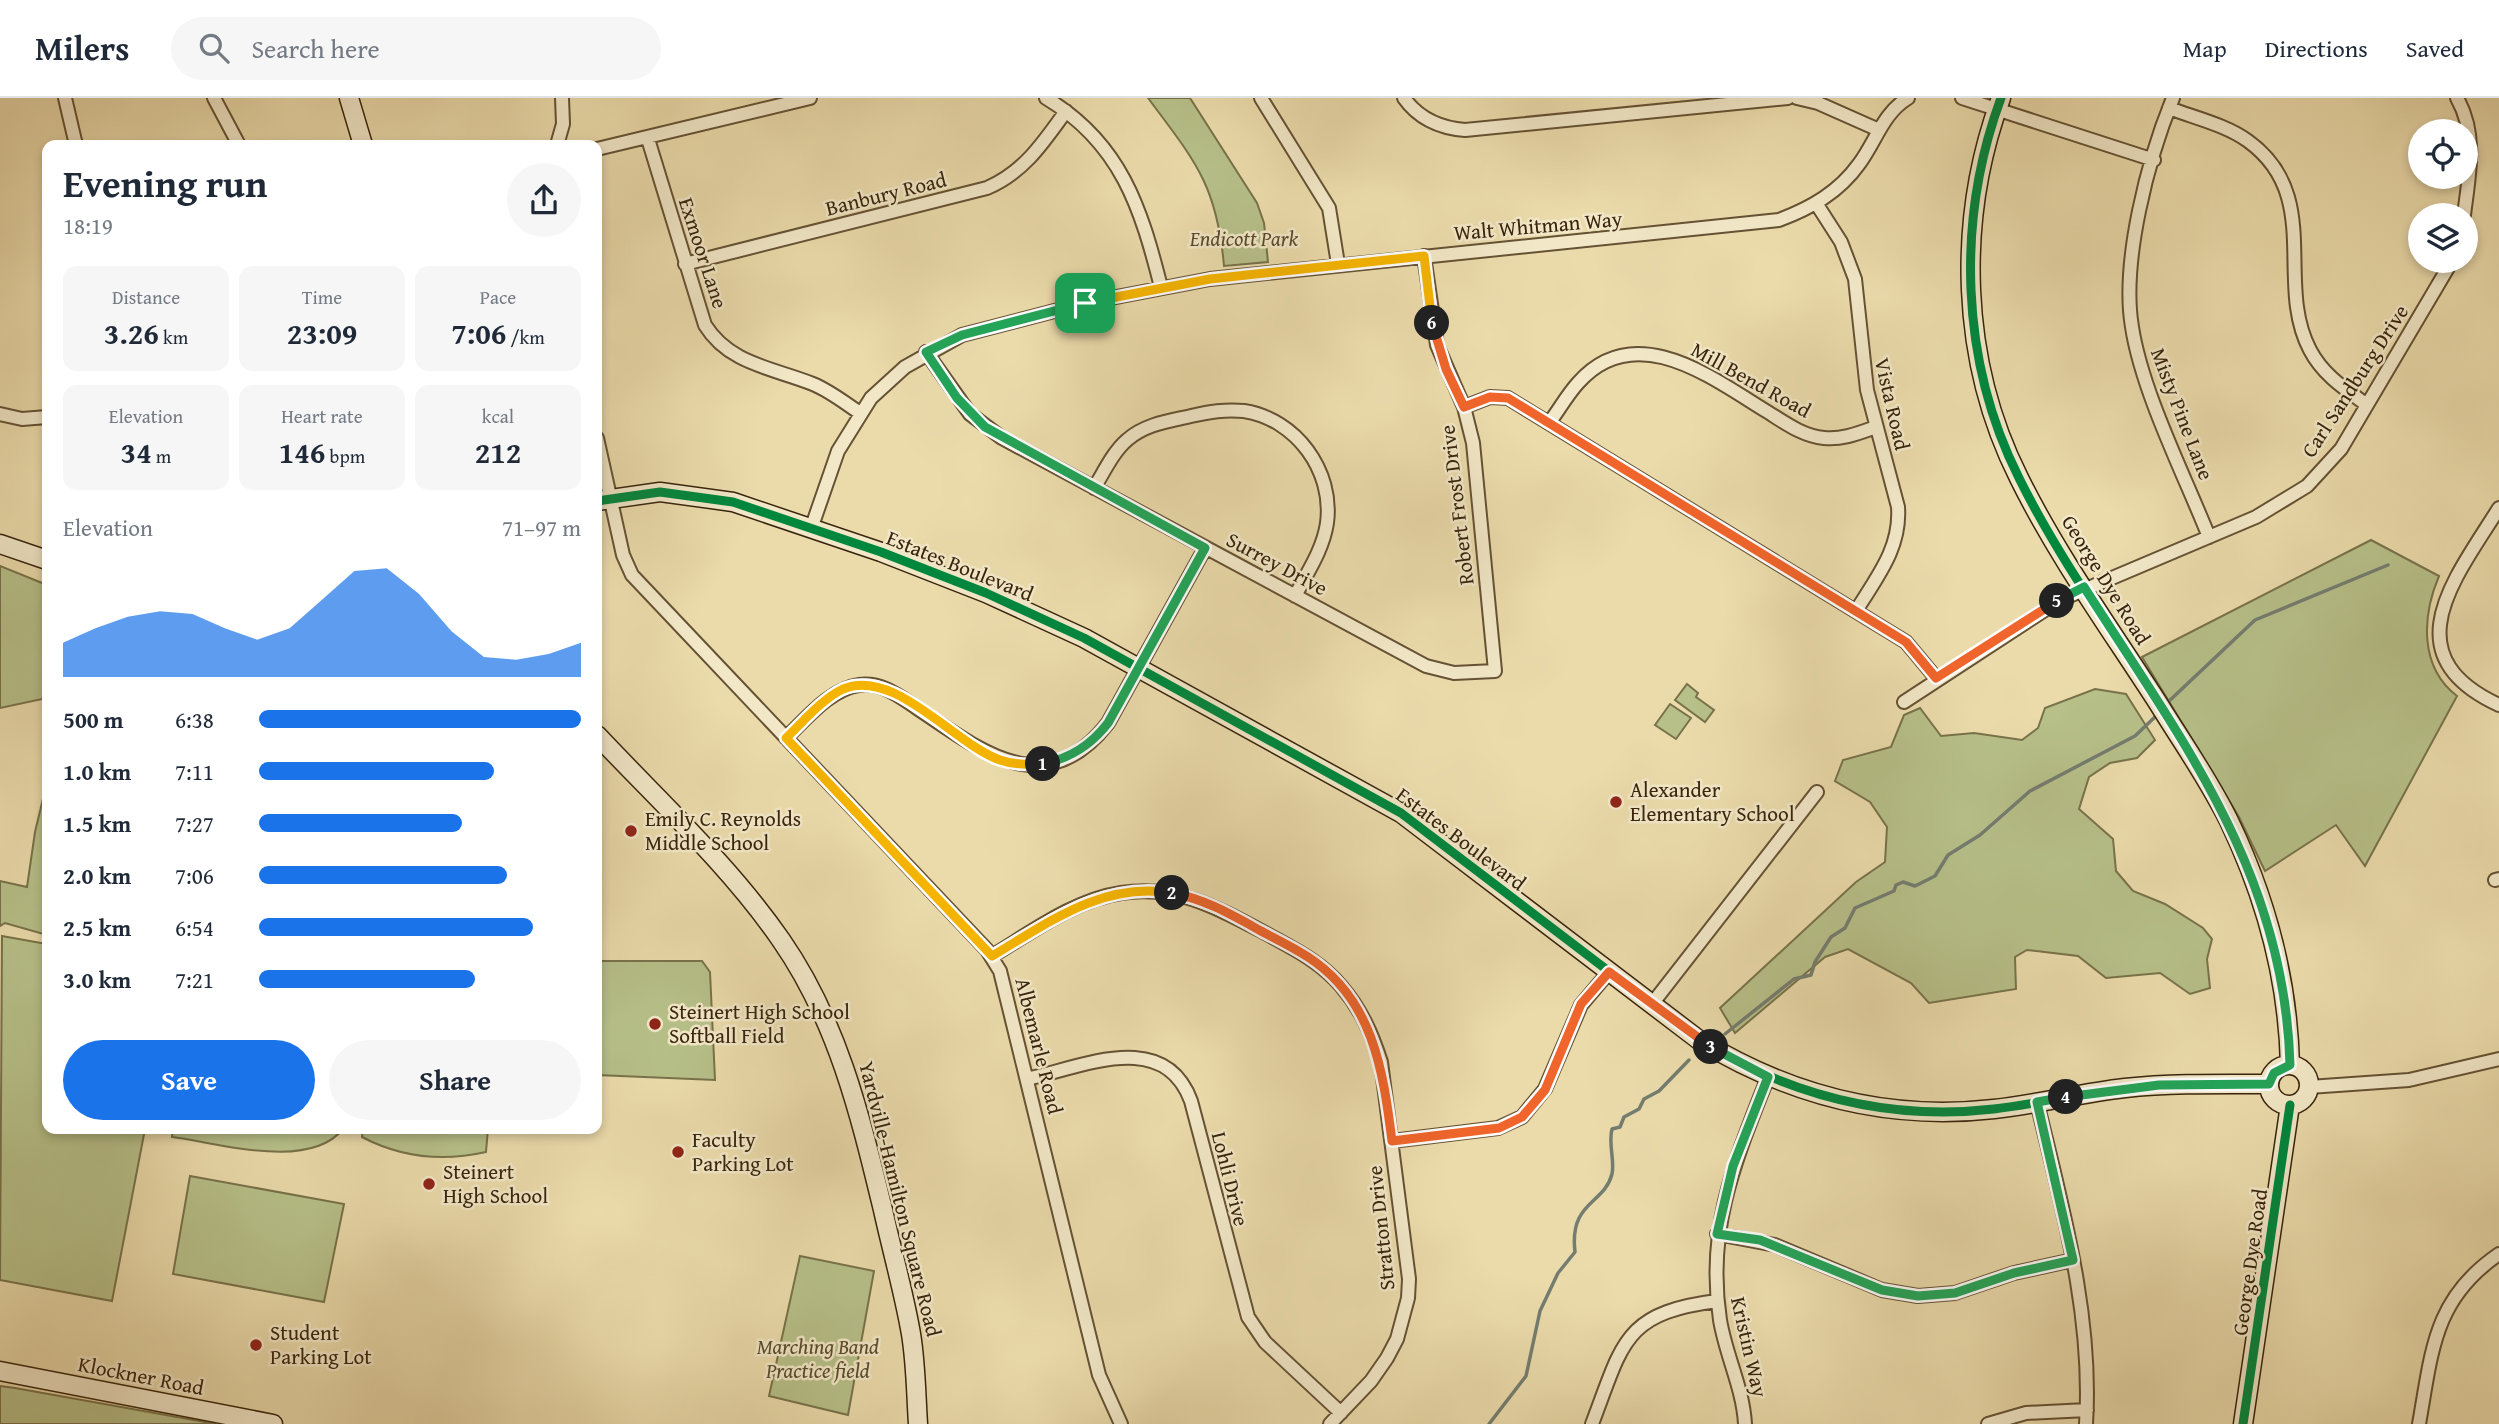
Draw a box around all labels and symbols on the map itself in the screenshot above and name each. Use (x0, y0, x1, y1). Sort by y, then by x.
street label: Banbury Road (822, 163, 950, 223)
street label: Exmoor Lane (671, 193, 736, 312)
street label: Walt Whitman Way (1453, 203, 1624, 248)
park label: Endicott Park (1189, 223, 1299, 254)
pin (1055, 273, 1115, 333)
street label: Carl Sandburg Drive (2293, 298, 2416, 463)
pin: 6 (1414, 306, 1450, 341)
street label: Mill Bend Road (1686, 334, 1818, 426)
street label: Misty Pine Lane (2143, 343, 2222, 484)
street label: Vista Road (1867, 355, 1918, 454)
street label: Robert Frost Drive (1431, 423, 1482, 587)
street label: George Dye Road (2054, 509, 2159, 651)
street label: Estates Boulevard (882, 522, 1039, 609)
street label: Surrey Drive (1221, 524, 1333, 603)
pin: 5 (2039, 584, 2074, 618)
pin: 1 (1026, 746, 1060, 782)
place label: Alexander Elementary School (1630, 774, 1795, 829)
street label: Estates Boulevard (1390, 779, 1534, 898)
marker: Alexander Elementary School (1608, 794, 1624, 810)
place label: Emily C. Reynolds Middle School (645, 803, 801, 858)
marker: Emily C. Reynolds Middle School (623, 823, 639, 839)
pin: 2 (1154, 876, 1190, 910)
street label: Albemarle Road (1008, 974, 1072, 1118)
place label: Steinert High School Softball Field (669, 996, 850, 1051)
marker: Steinert High School Softball Field (647, 1016, 663, 1032)
pin: 3 (1694, 1030, 1728, 1065)
street label: Yardville-Hamilton Square Road (851, 1058, 950, 1341)
pin: 4 (2048, 1080, 2084, 1114)
place label: Faculty Parking Lot (692, 1124, 794, 1179)
street label: Lohli Drive (1204, 1128, 1257, 1229)
marker: Faculty Parking Lot (670, 1144, 686, 1160)
place label: Steinert High School (443, 1156, 548, 1211)
street label: Stratton Drive (1359, 1164, 1402, 1292)
marker: Steinert High School (421, 1176, 437, 1192)
street label: George Dye Road (2224, 1186, 2275, 1337)
street label: Kristin Way (1723, 1293, 1776, 1401)
place label: Student Parking Lot (270, 1317, 372, 1372)
park label: Marching Band Practice field (757, 1331, 879, 1386)
marker: Student Parking Lot (248, 1337, 264, 1353)
street label: Klockner Road (76, 1348, 207, 1403)

